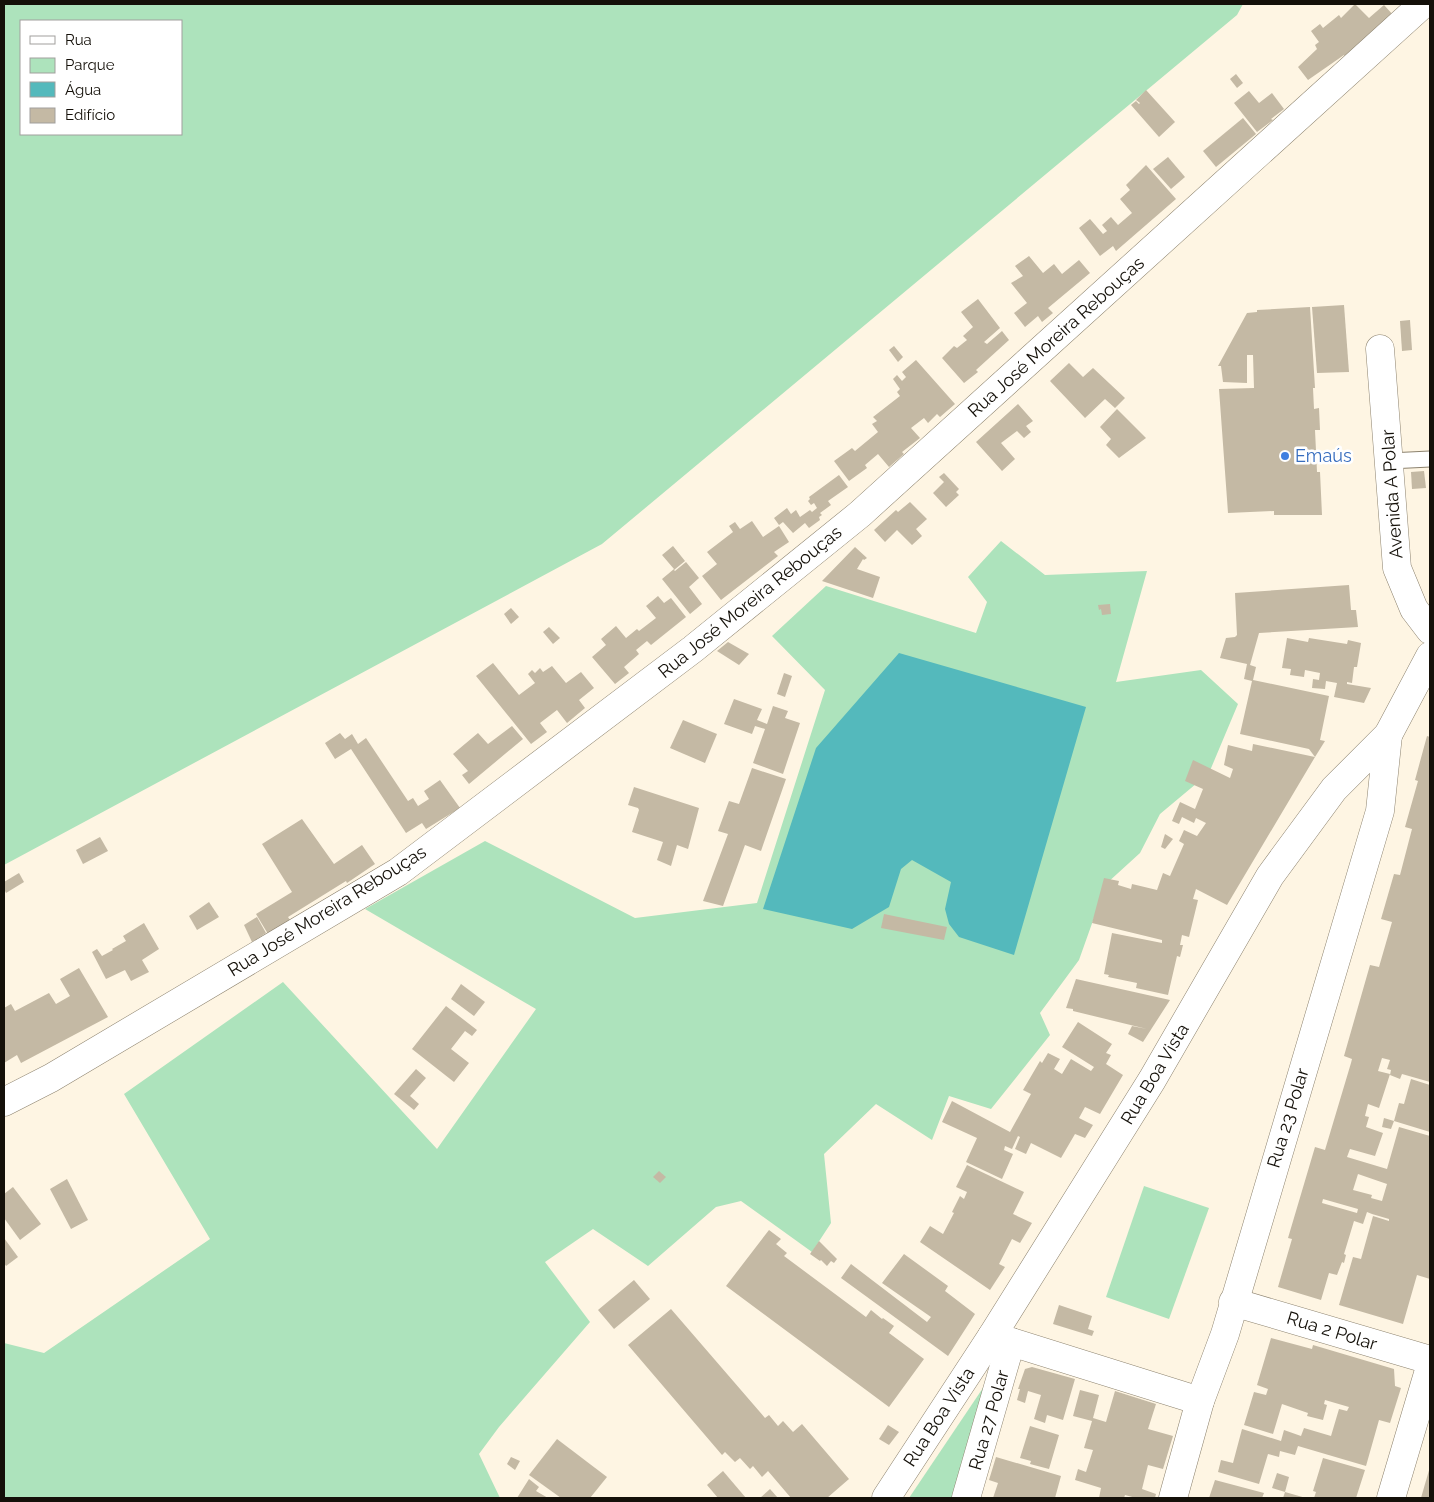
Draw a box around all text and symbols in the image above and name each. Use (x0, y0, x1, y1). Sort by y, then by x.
legend (20, 20, 182, 135)
text: Rua (65, 31, 92, 49)
text: Parque (65, 56, 115, 74)
text: Água (65, 81, 101, 99)
text: Edifício (65, 106, 115, 124)
street label: Rua José Moreira Rebouças (963, 252, 1148, 421)
street label: Avenida A Polar (1376, 428, 1407, 560)
place label: Emaús (1295, 445, 1352, 466)
marker: Emaús (1279, 450, 1291, 462)
street label: Rua José Moreira Rebouças (654, 521, 846, 682)
street label: Rua José Moreira Rebouças (224, 841, 430, 980)
street label: Rua Boa Vista (1116, 1020, 1193, 1128)
street label: Rua 23 Polar (1262, 1065, 1313, 1170)
street label: Rua 2 Polar (1284, 1307, 1381, 1354)
street label: Rua Boa Vista (899, 1363, 978, 1470)
street label: Rua 27 Polar (964, 1367, 1013, 1472)

